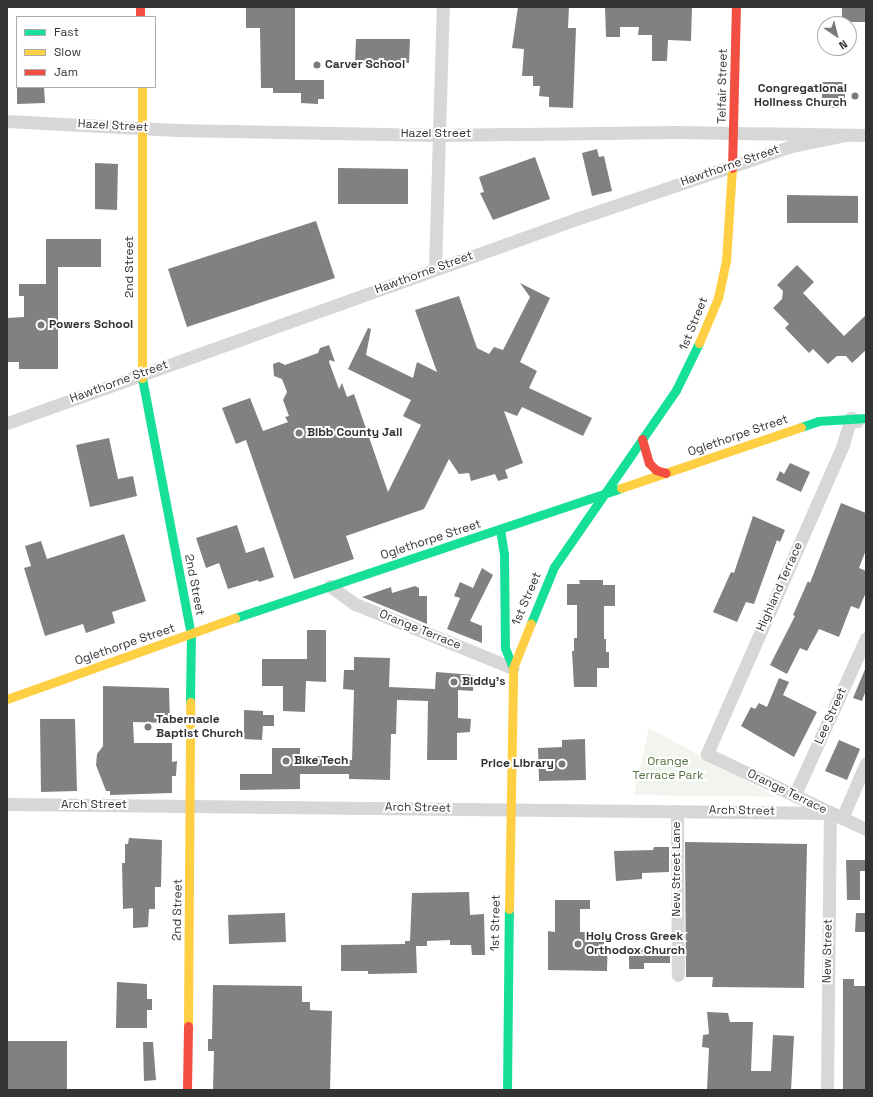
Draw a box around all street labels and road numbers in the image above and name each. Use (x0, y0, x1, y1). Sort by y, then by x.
street label: Telfair Street (715, 48, 731, 124)
street label: Hazel Street (77, 117, 149, 135)
street label: Hazel Street (401, 127, 471, 141)
street label: Hawthorne Street (679, 142, 781, 190)
street label: 2nd Street (123, 236, 137, 298)
street label: Hawthorne Street (373, 249, 475, 297)
street label: 1st Street (677, 295, 711, 353)
street label: Hawthorne Street (68, 358, 170, 406)
street label: Oglethorpe Street (686, 412, 790, 460)
street label: Oglethorpe Street (379, 517, 483, 563)
street label: Highland Terrace (754, 540, 806, 634)
street label: 2nd Street (181, 553, 207, 617)
street label: 1st Street (509, 570, 545, 628)
street label: Orange Terrace (377, 607, 463, 653)
street label: Oglethorpe Street (73, 621, 177, 669)
street label: Lee Street (812, 685, 850, 747)
street label: Orange Terrace (745, 766, 829, 818)
street label: Arch Street (61, 798, 127, 812)
street label: Arch Street (385, 800, 451, 816)
street label: Arch Street (709, 803, 775, 819)
street label: New Street Lane (670, 821, 684, 917)
street label: 2nd Street (170, 879, 186, 941)
street label: 1st Street (488, 895, 504, 951)
street label: New Street (820, 919, 836, 983)

